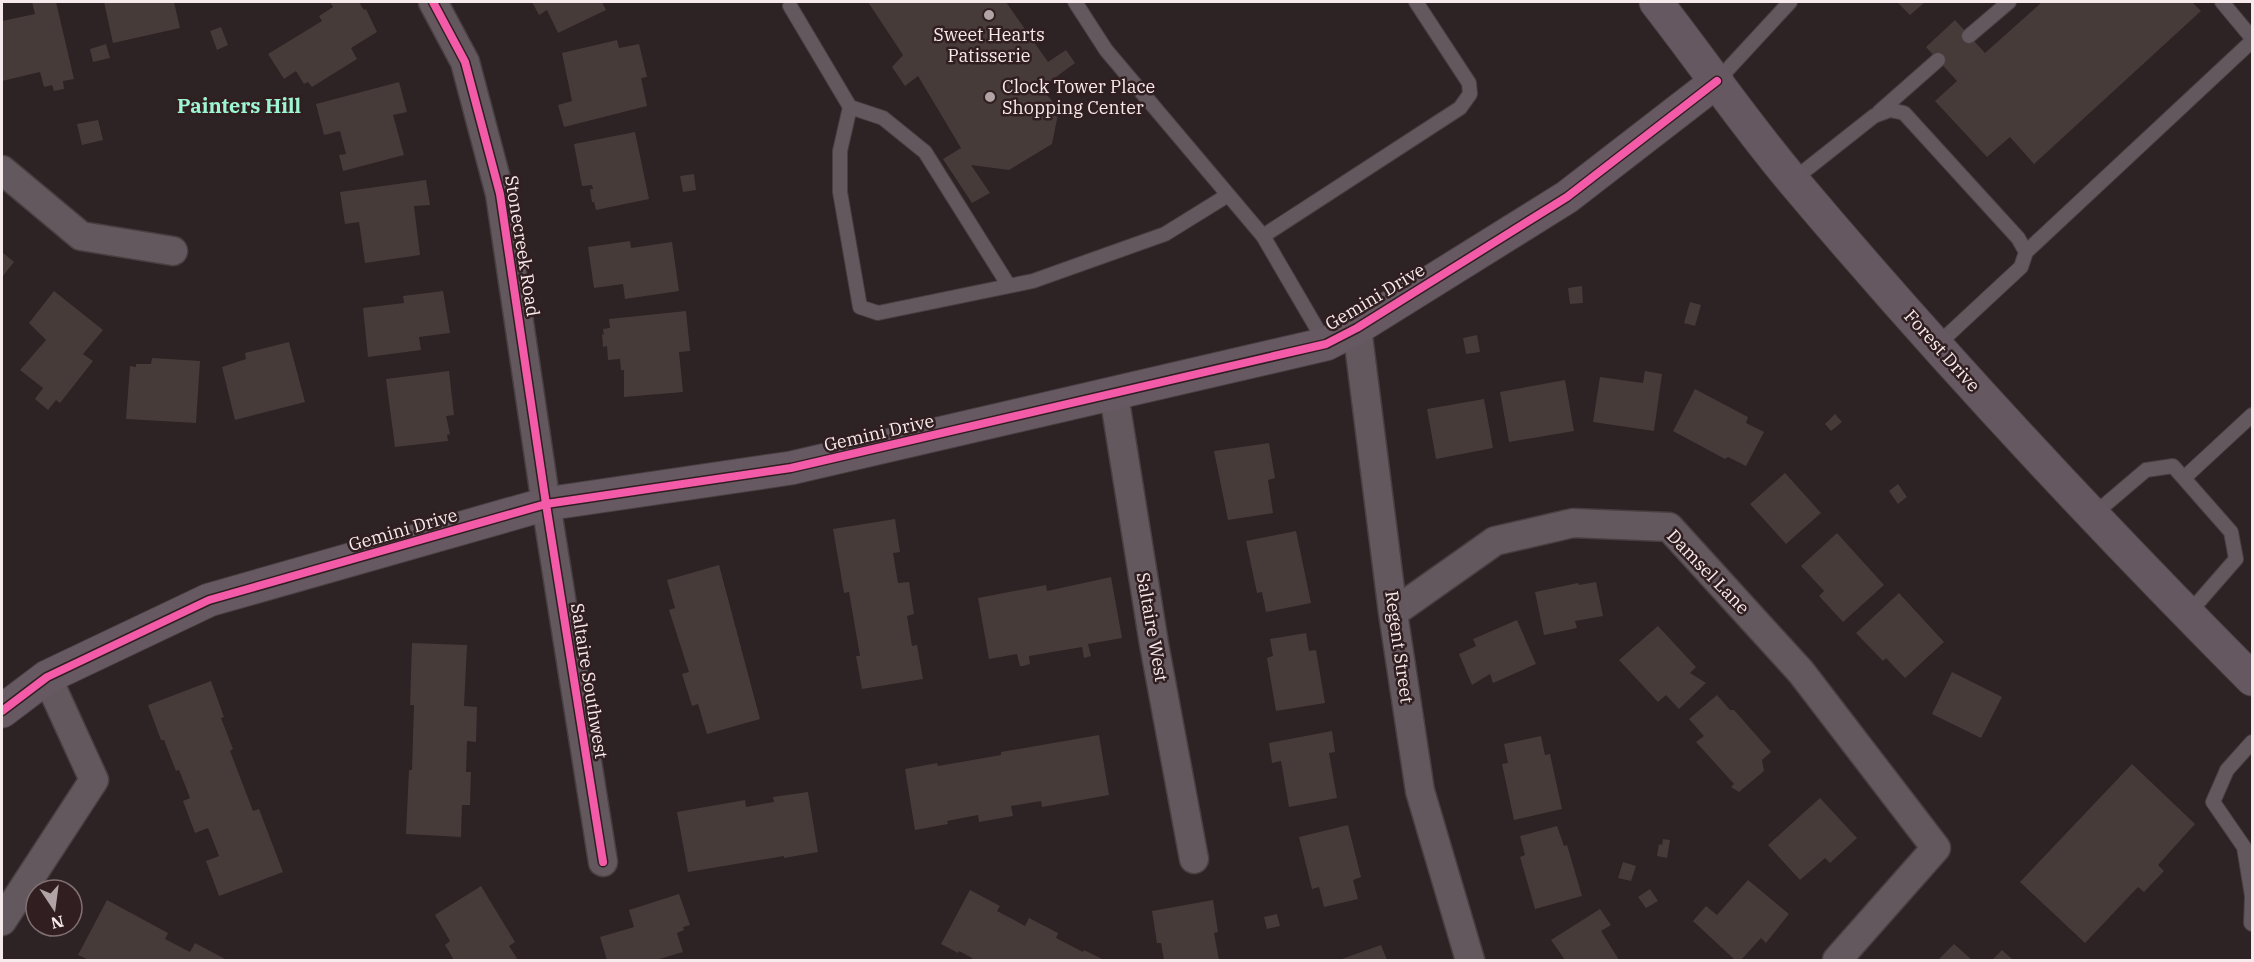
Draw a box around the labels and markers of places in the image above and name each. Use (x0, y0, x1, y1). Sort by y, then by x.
marker: Sweet Hearts Patisserie (982, 8, 996, 22)
place label: Sweet Hearts Patisserie (933, 23, 1045, 67)
place label: Clock Tower Place Shopping Center (1002, 75, 1155, 119)
marker: Clock Tower Place Shopping Center (983, 90, 997, 104)

